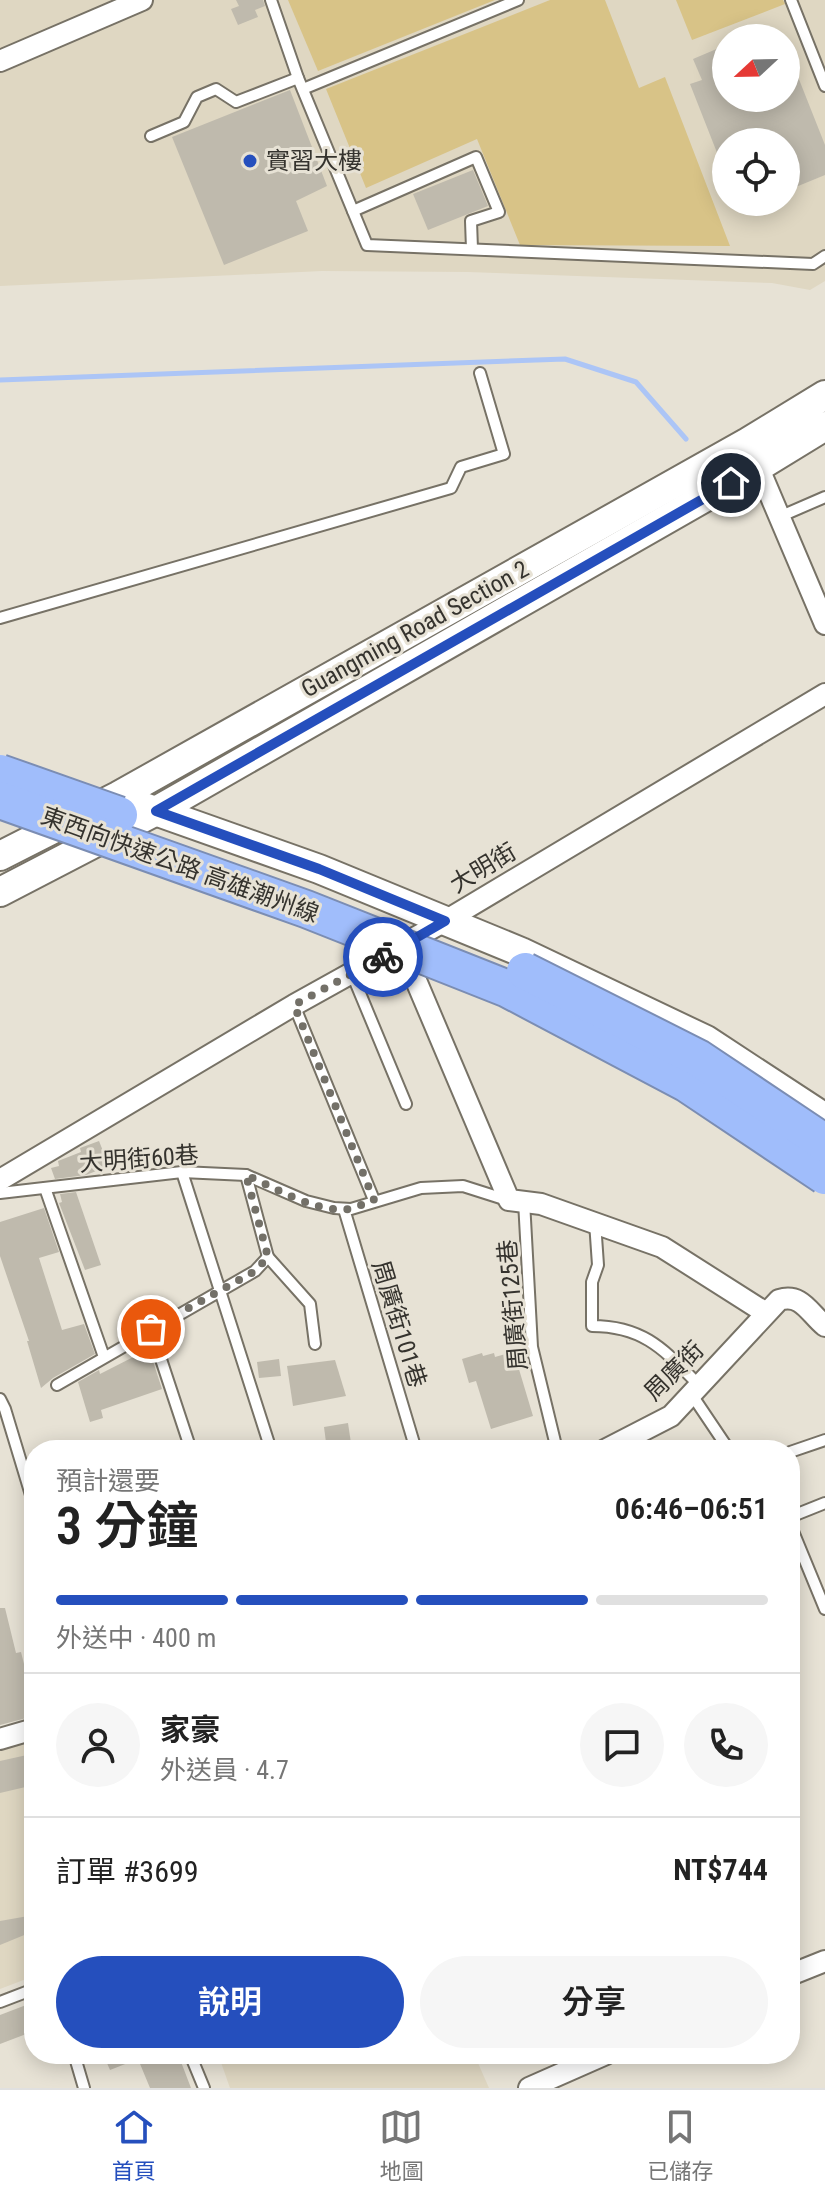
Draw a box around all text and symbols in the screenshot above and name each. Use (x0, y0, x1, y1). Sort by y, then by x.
north arrow (712, 24, 800, 112)
map controls (712, 24, 800, 216)
button: locate (712, 128, 800, 216)
place label: 實習大樓 (266, 147, 362, 175)
marker: 實習大樓 (241, 152, 259, 170)
pin (697, 449, 765, 517)
icon: home (709, 461, 753, 505)
street label: Guangming Road Section 2 (297, 555, 533, 703)
street label: 東西向快速公路 高雄潮州線 (37, 802, 323, 928)
street label: 大明街 (445, 837, 521, 899)
courier (343, 917, 423, 997)
icon: bike (361, 935, 405, 979)
street label: 大明街60巷 (78, 1141, 200, 1177)
street label: 周廣街125巷 (493, 1238, 533, 1372)
street label: 周廣街101巷 (366, 1257, 432, 1391)
pin (117, 1295, 185, 1363)
icon: bag (129, 1307, 173, 1351)
street label: 周廣街 (639, 1336, 709, 1406)
text: 預計還要 (56, 1466, 160, 1496)
text: 06:46–06:51 (615, 1491, 768, 1526)
text: 3 分鐘 (56, 1496, 198, 1557)
text: 外送中 · 400 m (56, 1623, 216, 1653)
button: person (56, 1703, 140, 1787)
button: chat (580, 1703, 664, 1787)
button: phone (684, 1703, 768, 1787)
text: 家豪 (160, 1712, 220, 1747)
text: 外送員 · 4.7 (160, 1755, 289, 1785)
text: NT$744 (673, 1852, 768, 1887)
text: 訂單 #3699 (56, 1854, 199, 1889)
button: 說明 (56, 1956, 404, 2048)
button: 分享 (420, 1956, 768, 2048)
tab: 首頁 (112, 2105, 156, 2185)
tab: 地圖 (379, 2105, 423, 2185)
tab: 已儲存 (647, 2105, 713, 2185)

